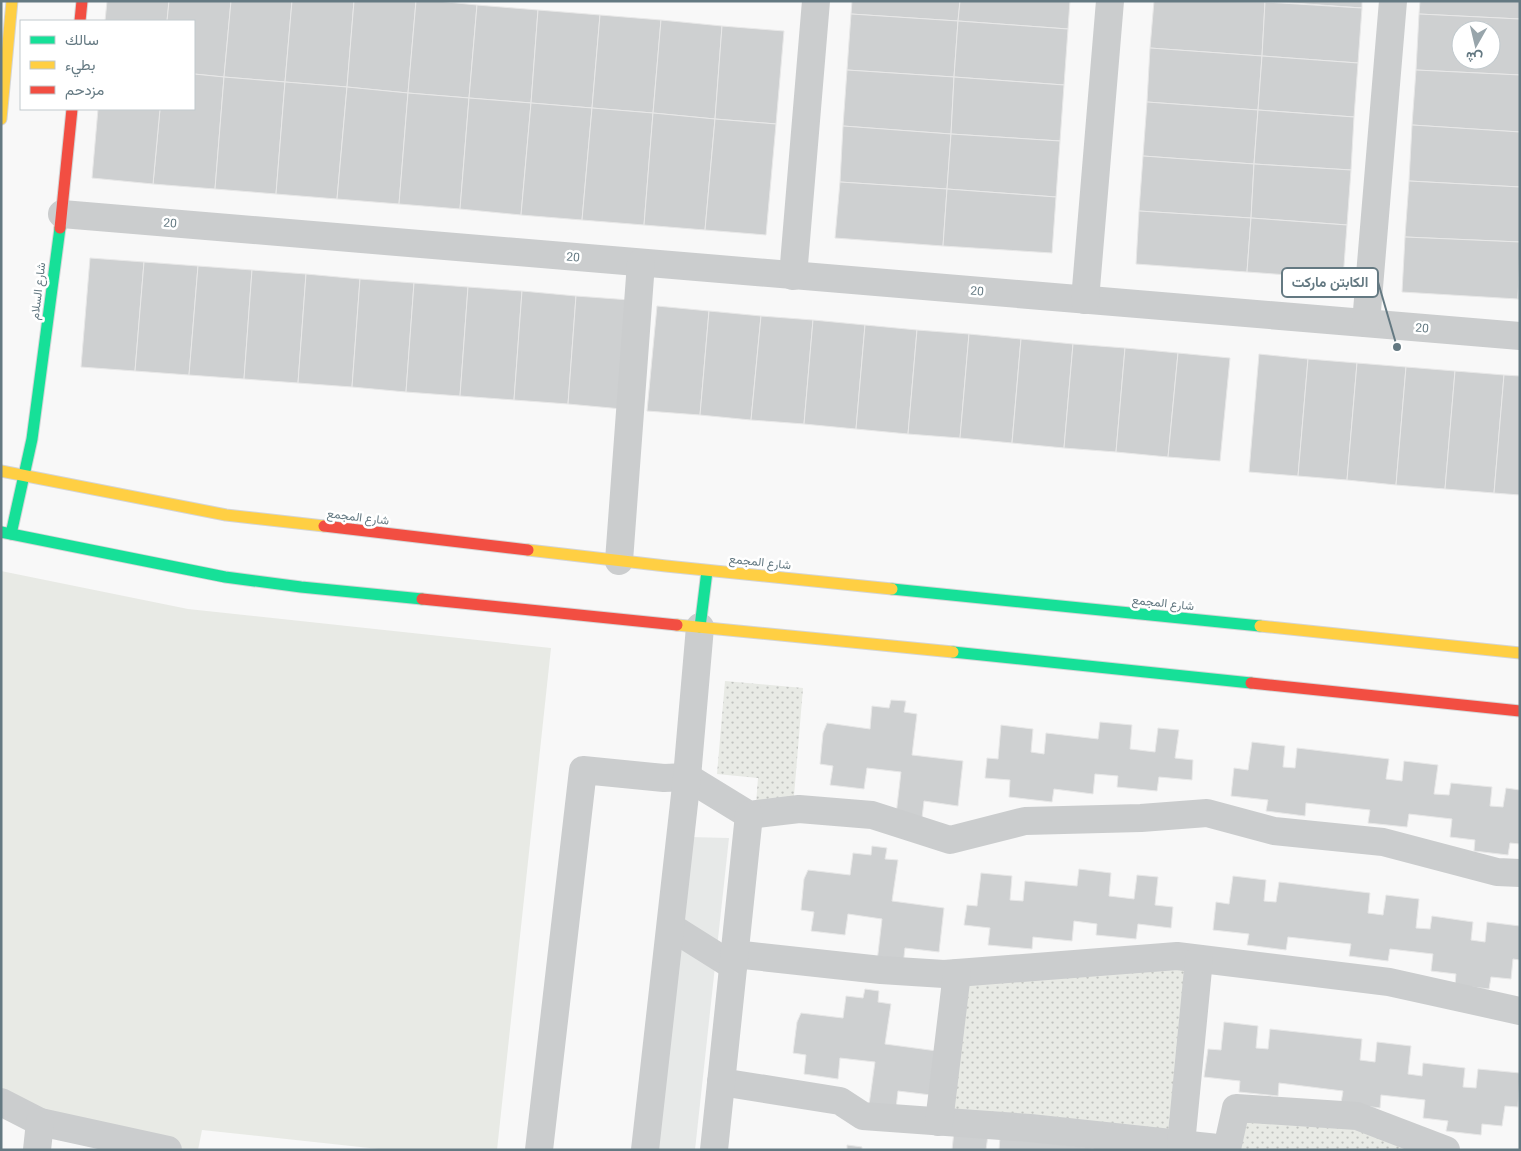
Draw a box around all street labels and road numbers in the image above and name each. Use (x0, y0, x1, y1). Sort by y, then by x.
street label: 20 (163, 215, 178, 231)
street label: 20 (566, 249, 581, 265)
street label: شارع السلام (28, 261, 50, 321)
street label: 20 (970, 283, 985, 299)
street label: 20 (1415, 320, 1430, 336)
street label: شارع المجمع (326, 506, 390, 530)
street label: شارع المجمع (728, 552, 792, 574)
street label: شارع المجمع (1131, 593, 1195, 615)

